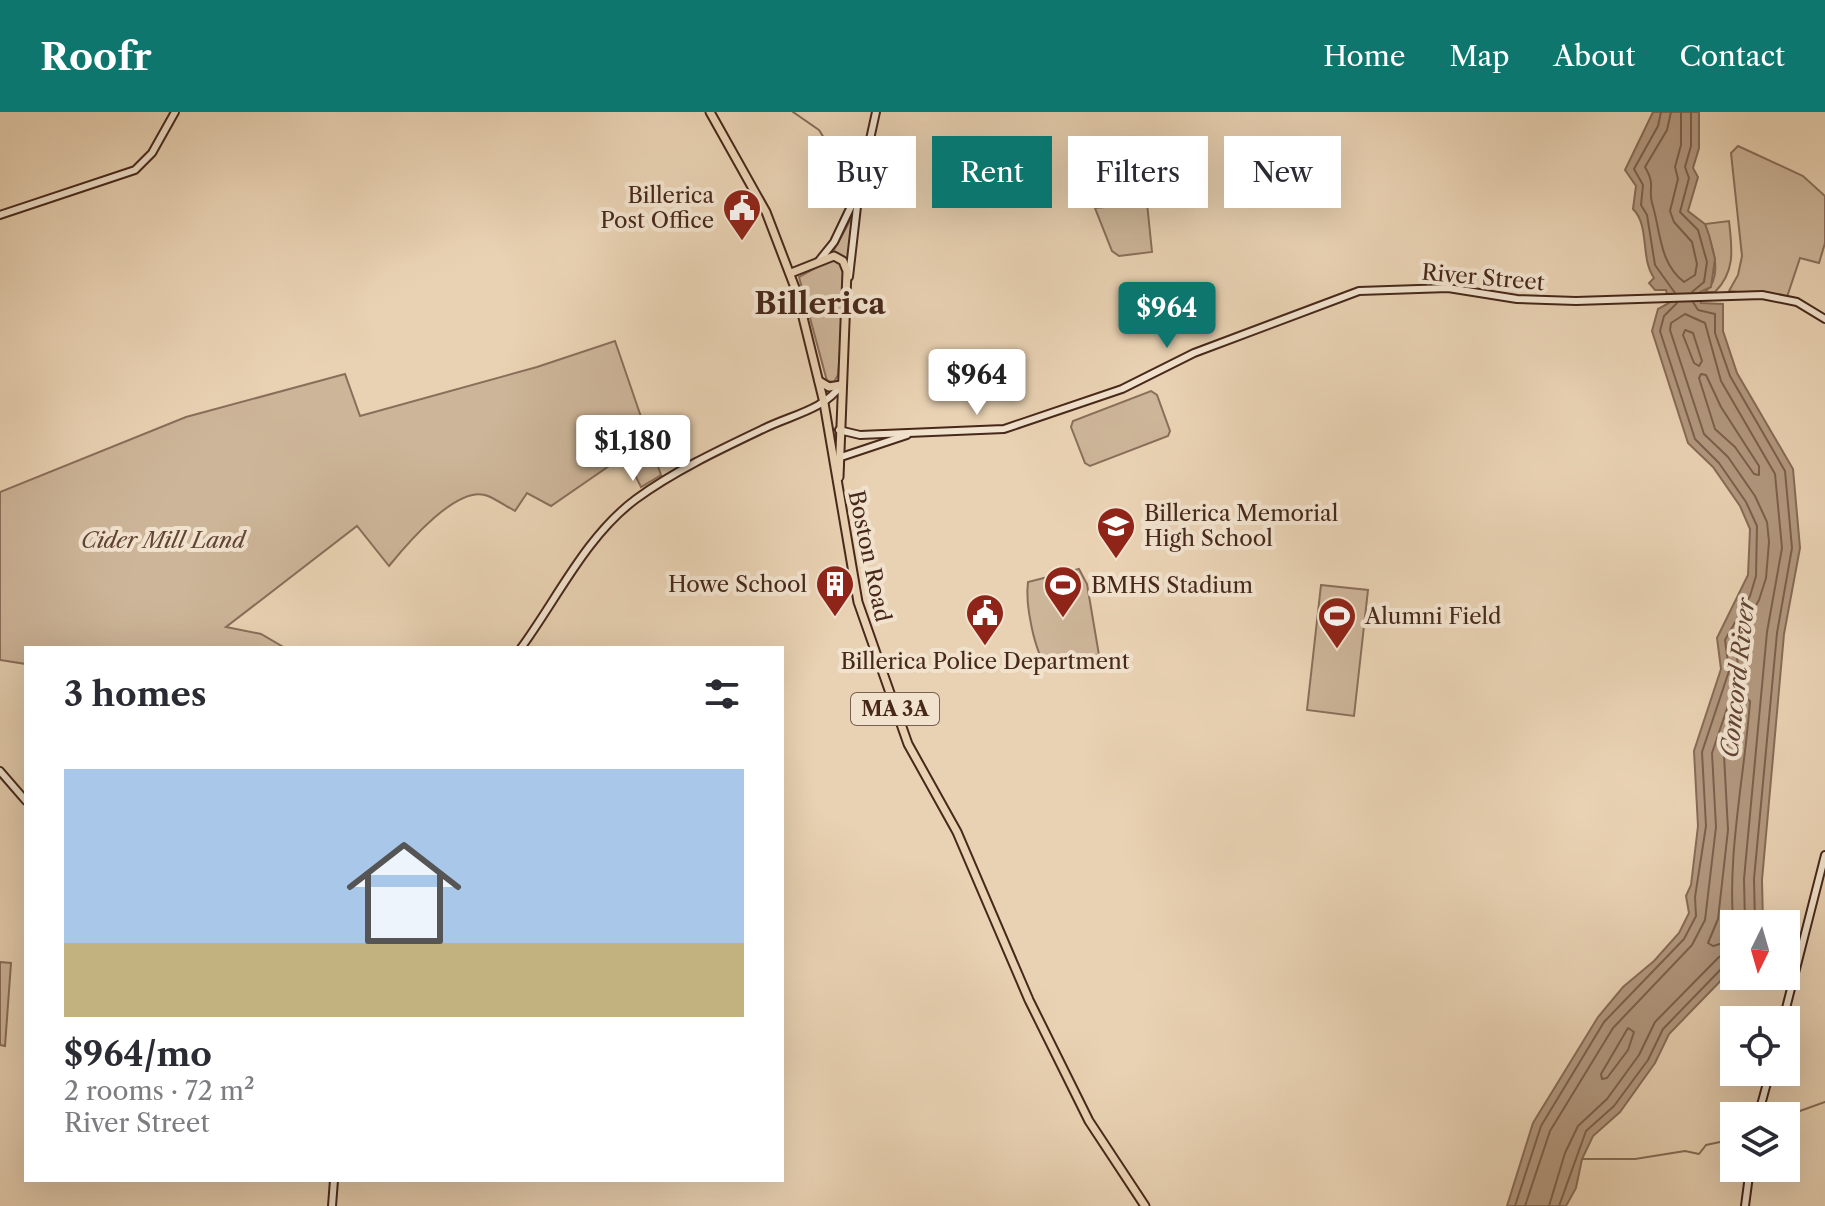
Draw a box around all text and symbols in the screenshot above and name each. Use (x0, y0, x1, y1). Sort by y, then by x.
text: Roofr (40, 33, 152, 80)
text: Home (1323, 39, 1405, 73)
text: Map (1449, 39, 1509, 73)
text: About (1553, 39, 1635, 73)
text: Contact (1679, 39, 1785, 73)
chip: Buy (808, 136, 916, 208)
chip: Rent (932, 136, 1052, 208)
chip: Filters (1068, 136, 1208, 208)
chip: New (1224, 136, 1341, 208)
place label: Billerica Post Office (600, 182, 714, 234)
public building icon: Billerica Post Office (721, 187, 763, 242)
street label: River Street (1420, 259, 1546, 296)
pin: $964 (1120, 282, 1214, 350)
district label: Billerica (754, 285, 886, 322)
text: $964 (1137, 292, 1197, 324)
pin: $964 (930, 349, 1024, 417)
text: $964 (947, 359, 1007, 391)
pin: $1,180 (568, 415, 698, 483)
text: $1,180 (594, 425, 672, 457)
street label: Boston Road (842, 488, 897, 624)
place label: Billerica Memorial High School (1144, 500, 1339, 552)
school or university icon: Billerica Memorial High School (1095, 505, 1137, 560)
park label: Cider Mill Land (81, 527, 247, 554)
building icon: Howe School (814, 563, 856, 618)
sports icon: BMHS Stadium (1042, 564, 1084, 619)
place label: Howe School (668, 571, 807, 598)
place label: BMHS Stadium (1091, 572, 1254, 599)
public building icon: Billerica Police Department (964, 592, 1006, 647)
sports icon: Alumni Field (1316, 595, 1358, 650)
water label: Concord River (1715, 595, 1760, 759)
place label: Alumni Field (1364, 603, 1501, 630)
place label: Billerica Police Department (840, 648, 1130, 675)
icon: filters (700, 672, 744, 716)
text: 3 homes (64, 673, 207, 715)
road number: MA 3A (851, 693, 939, 725)
icon: home (332, 821, 476, 965)
north arrow (1720, 910, 1800, 990)
map controls (1720, 910, 1800, 1182)
button: locate (1720, 1006, 1800, 1086)
text: $964/mo (64, 1033, 212, 1075)
text: 2 rooms · 72 m² (64, 1075, 255, 1107)
button: layers (1720, 1102, 1800, 1182)
text: River Street (64, 1107, 210, 1139)

